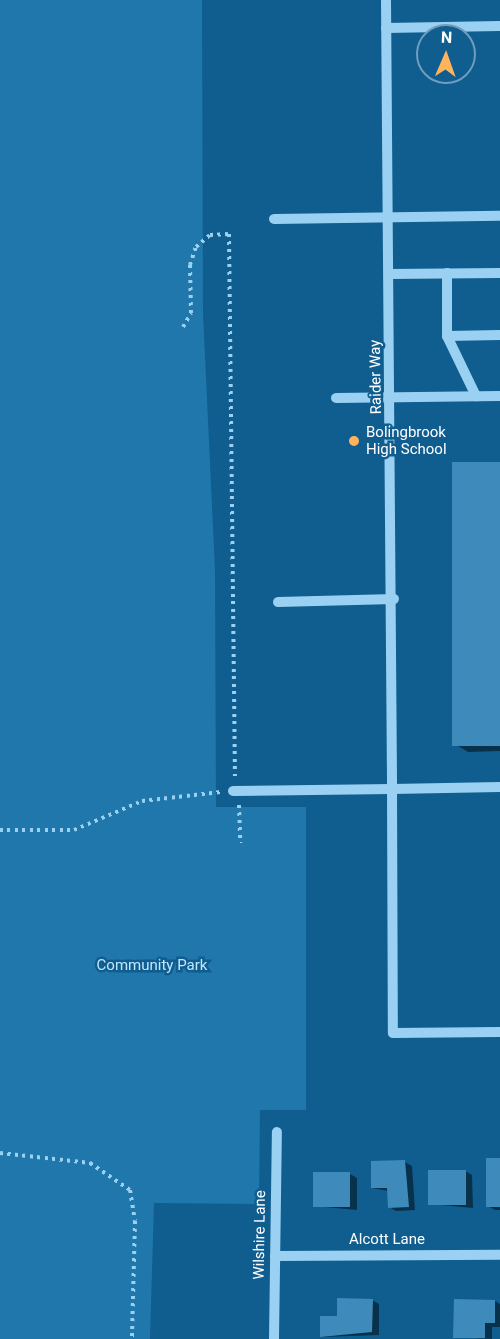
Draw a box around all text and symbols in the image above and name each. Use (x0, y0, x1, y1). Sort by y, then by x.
north arrow (416, 24, 476, 84)
text: N (441, 28, 453, 47)
street label: Raider Way (366, 340, 386, 414)
place label: Bolingbrook High School (366, 423, 447, 458)
marker: Bolingbrook High School (347, 434, 361, 448)
park label: Community Park (97, 957, 207, 975)
street label: Wilshire Lane (250, 1190, 270, 1280)
street label: Alcott Lane (349, 1231, 425, 1249)

